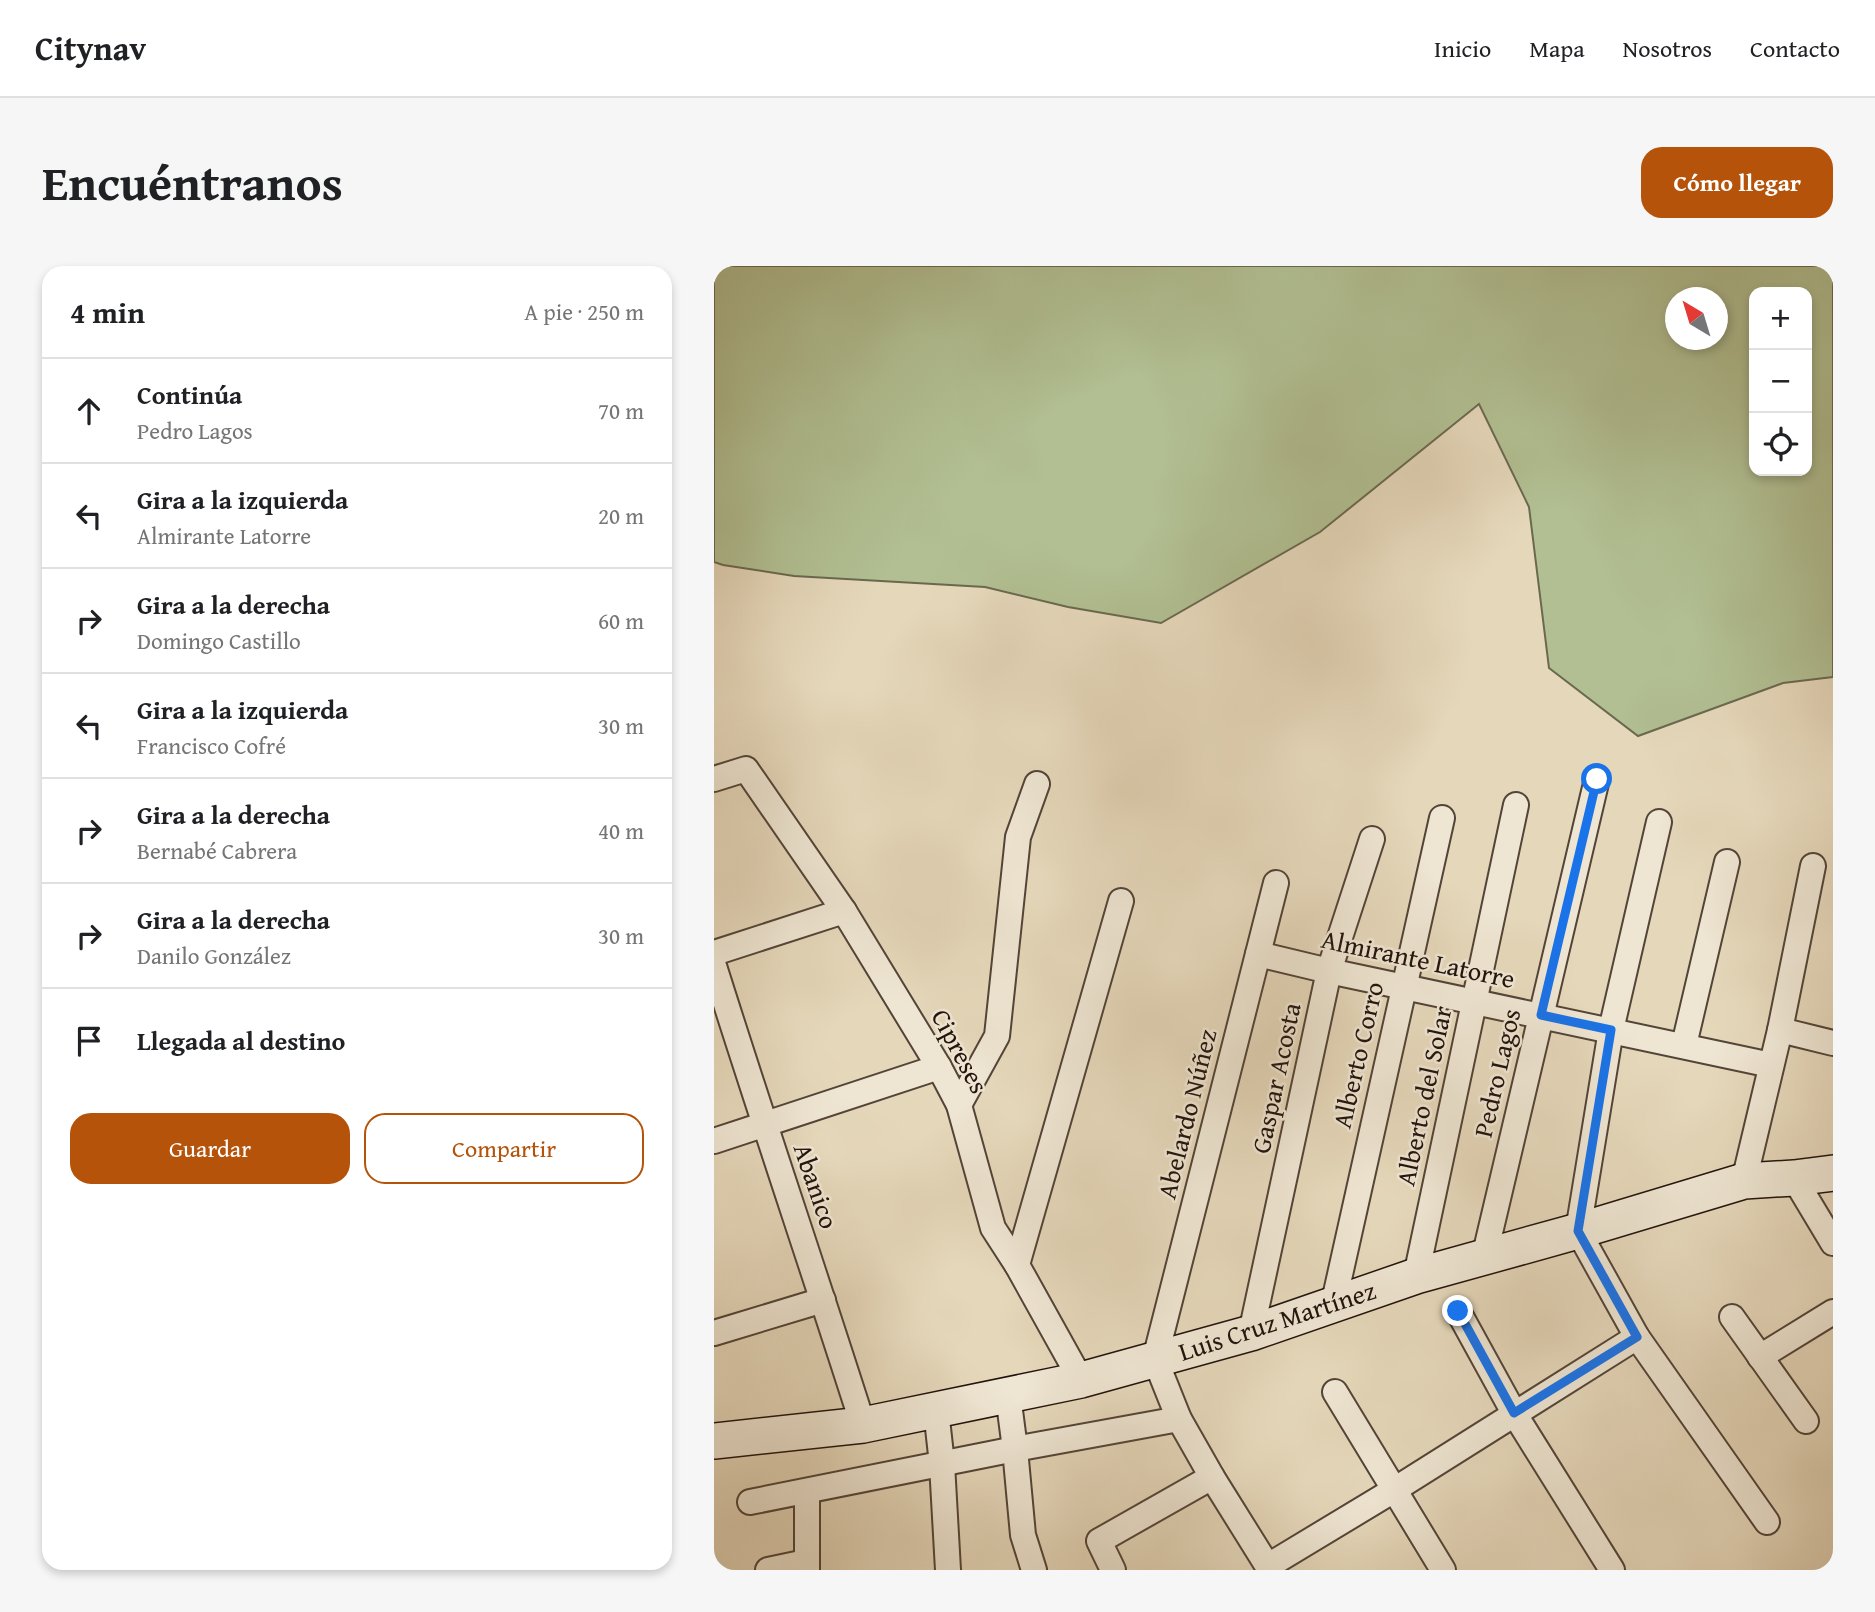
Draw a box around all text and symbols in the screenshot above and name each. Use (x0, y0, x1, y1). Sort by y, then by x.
text: Citynav (35, 24, 146, 72)
text: Inicio (1434, 31, 1491, 66)
text: Mapa (1529, 31, 1585, 66)
text: Nosotros (1623, 31, 1712, 66)
text: Contacto (1750, 31, 1840, 66)
text: Encuéntranos (42, 146, 343, 218)
button: Cómo llegar (1641, 147, 1833, 218)
north arrow (1665, 287, 1728, 350)
map controls (1749, 287, 1812, 476)
button: + (1749, 287, 1812, 350)
text: 4 min (70, 290, 145, 334)
text: A pie · 250 m (524, 295, 644, 328)
button: − (1749, 350, 1812, 413)
text: Continúa (137, 375, 242, 414)
icon: ahead (70, 392, 108, 430)
text: 70 m (598, 394, 644, 427)
button: locate (1749, 413, 1812, 476)
text: Pedro Lagos (137, 414, 253, 447)
text: Gira a la izquierda (137, 480, 348, 519)
icon: left (70, 497, 108, 535)
text: 20 m (598, 499, 644, 532)
text: Almirante Latorre (137, 519, 311, 552)
text: Gira a la derecha (137, 585, 330, 624)
icon: right (70, 602, 108, 640)
text: 60 m (598, 604, 644, 637)
text: Domingo Castillo (137, 624, 301, 657)
text: Gira a la izquierda (137, 690, 348, 729)
icon: left (70, 707, 108, 745)
text: 30 m (598, 709, 644, 742)
text: Francisco Cofré (137, 729, 286, 762)
route start (1581, 763, 1612, 794)
text: Gira a la derecha (137, 795, 330, 834)
icon: right (70, 812, 108, 850)
text: 40 m (598, 814, 644, 847)
text: Bernabé Cabrera (137, 834, 297, 867)
text: Gira a la derecha (137, 900, 330, 939)
icon: right (70, 917, 108, 955)
text: 30 m (598, 919, 644, 952)
street label: Almirante Latorre (1318, 919, 1518, 998)
text: Danilo González (137, 939, 291, 972)
street label: Alberto Corro (1322, 978, 1393, 1132)
street label: Gaspar Acosta (1241, 998, 1311, 1157)
street label: Cipreses (922, 1002, 999, 1100)
street label: Alberto del Solar (1385, 1002, 1462, 1189)
street label: Pedro Lagos (1463, 1005, 1530, 1141)
text: Llegada al destino (137, 1021, 345, 1060)
icon: arrive (70, 1022, 108, 1060)
street label: Abelardo Núñez (1147, 1025, 1226, 1203)
button: Guardar (70, 1113, 350, 1184)
button: Compartir (364, 1113, 644, 1184)
street label: Abanico (784, 1138, 849, 1234)
street label: Luis Cruz Martínez (1173, 1270, 1380, 1371)
route end (1442, 1295, 1473, 1326)

